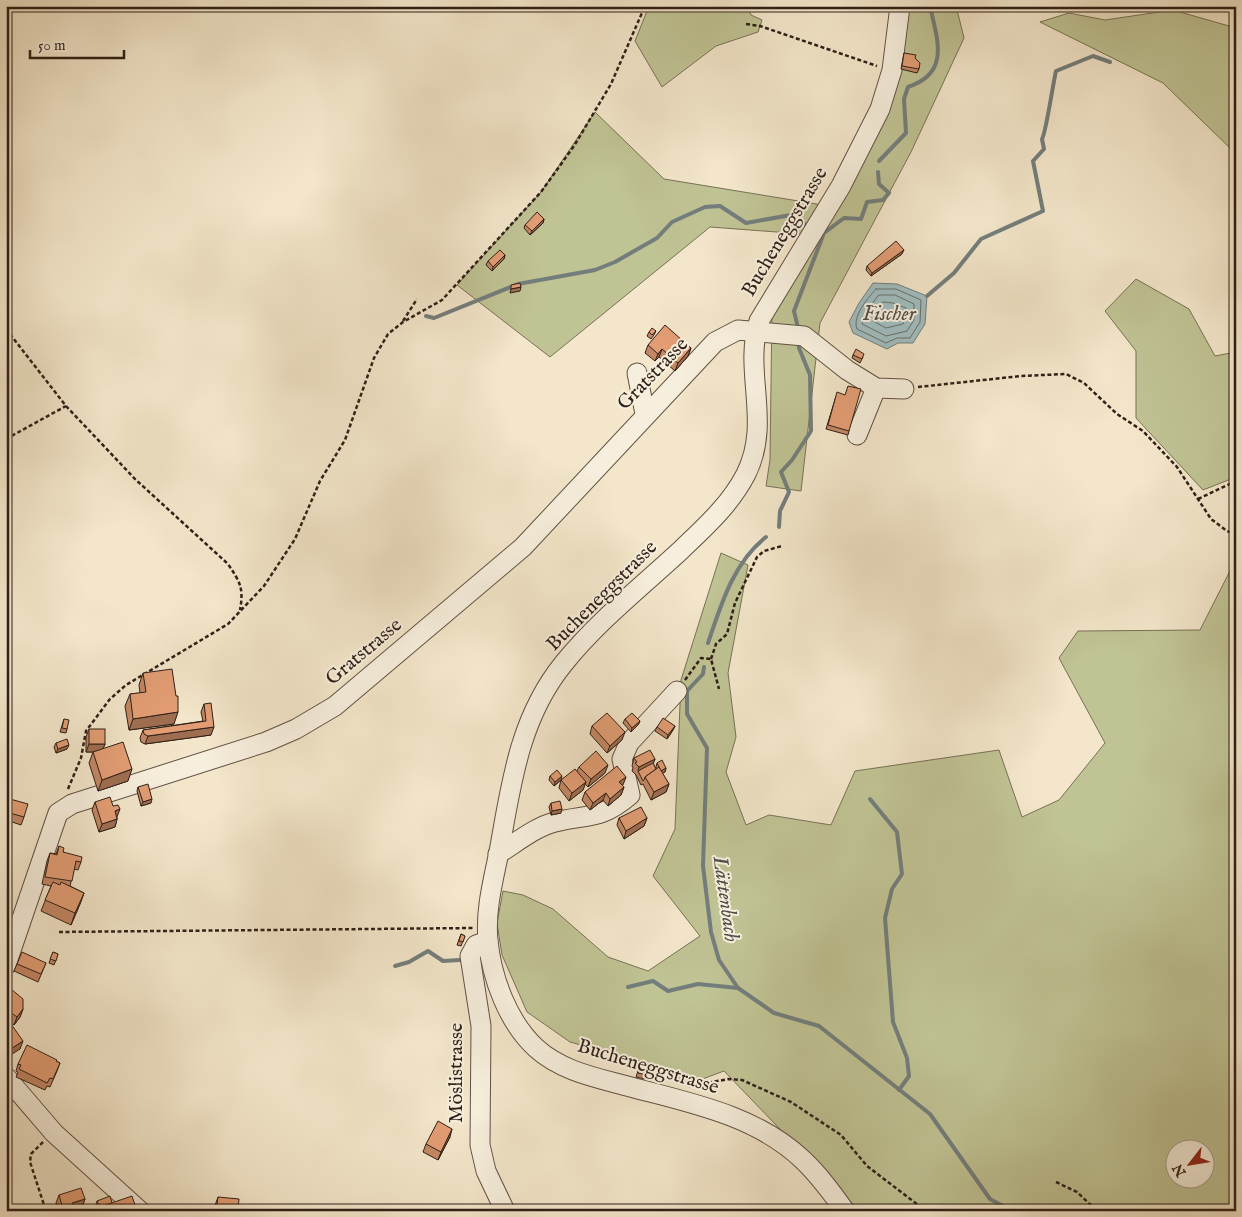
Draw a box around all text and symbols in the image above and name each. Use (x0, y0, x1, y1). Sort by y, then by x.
scale bar (30, 28, 124, 60)
text: 50 m (38, 36, 66, 55)
street label: Bucheneggstrasse (737, 163, 833, 301)
water label: Fischer (862, 301, 916, 328)
street label: Gratstrasse (612, 332, 694, 416)
street label: Bucheneggstrasse (541, 535, 663, 657)
street label: Gratstrasse (321, 613, 407, 691)
water label: Lättenbach (705, 853, 744, 944)
street label: Möslistrasse (444, 1023, 469, 1123)
street label: Bucheneggstrasse (574, 1034, 722, 1100)
north arrow (1164, 1140, 1214, 1190)
text: N (1169, 1160, 1191, 1181)

